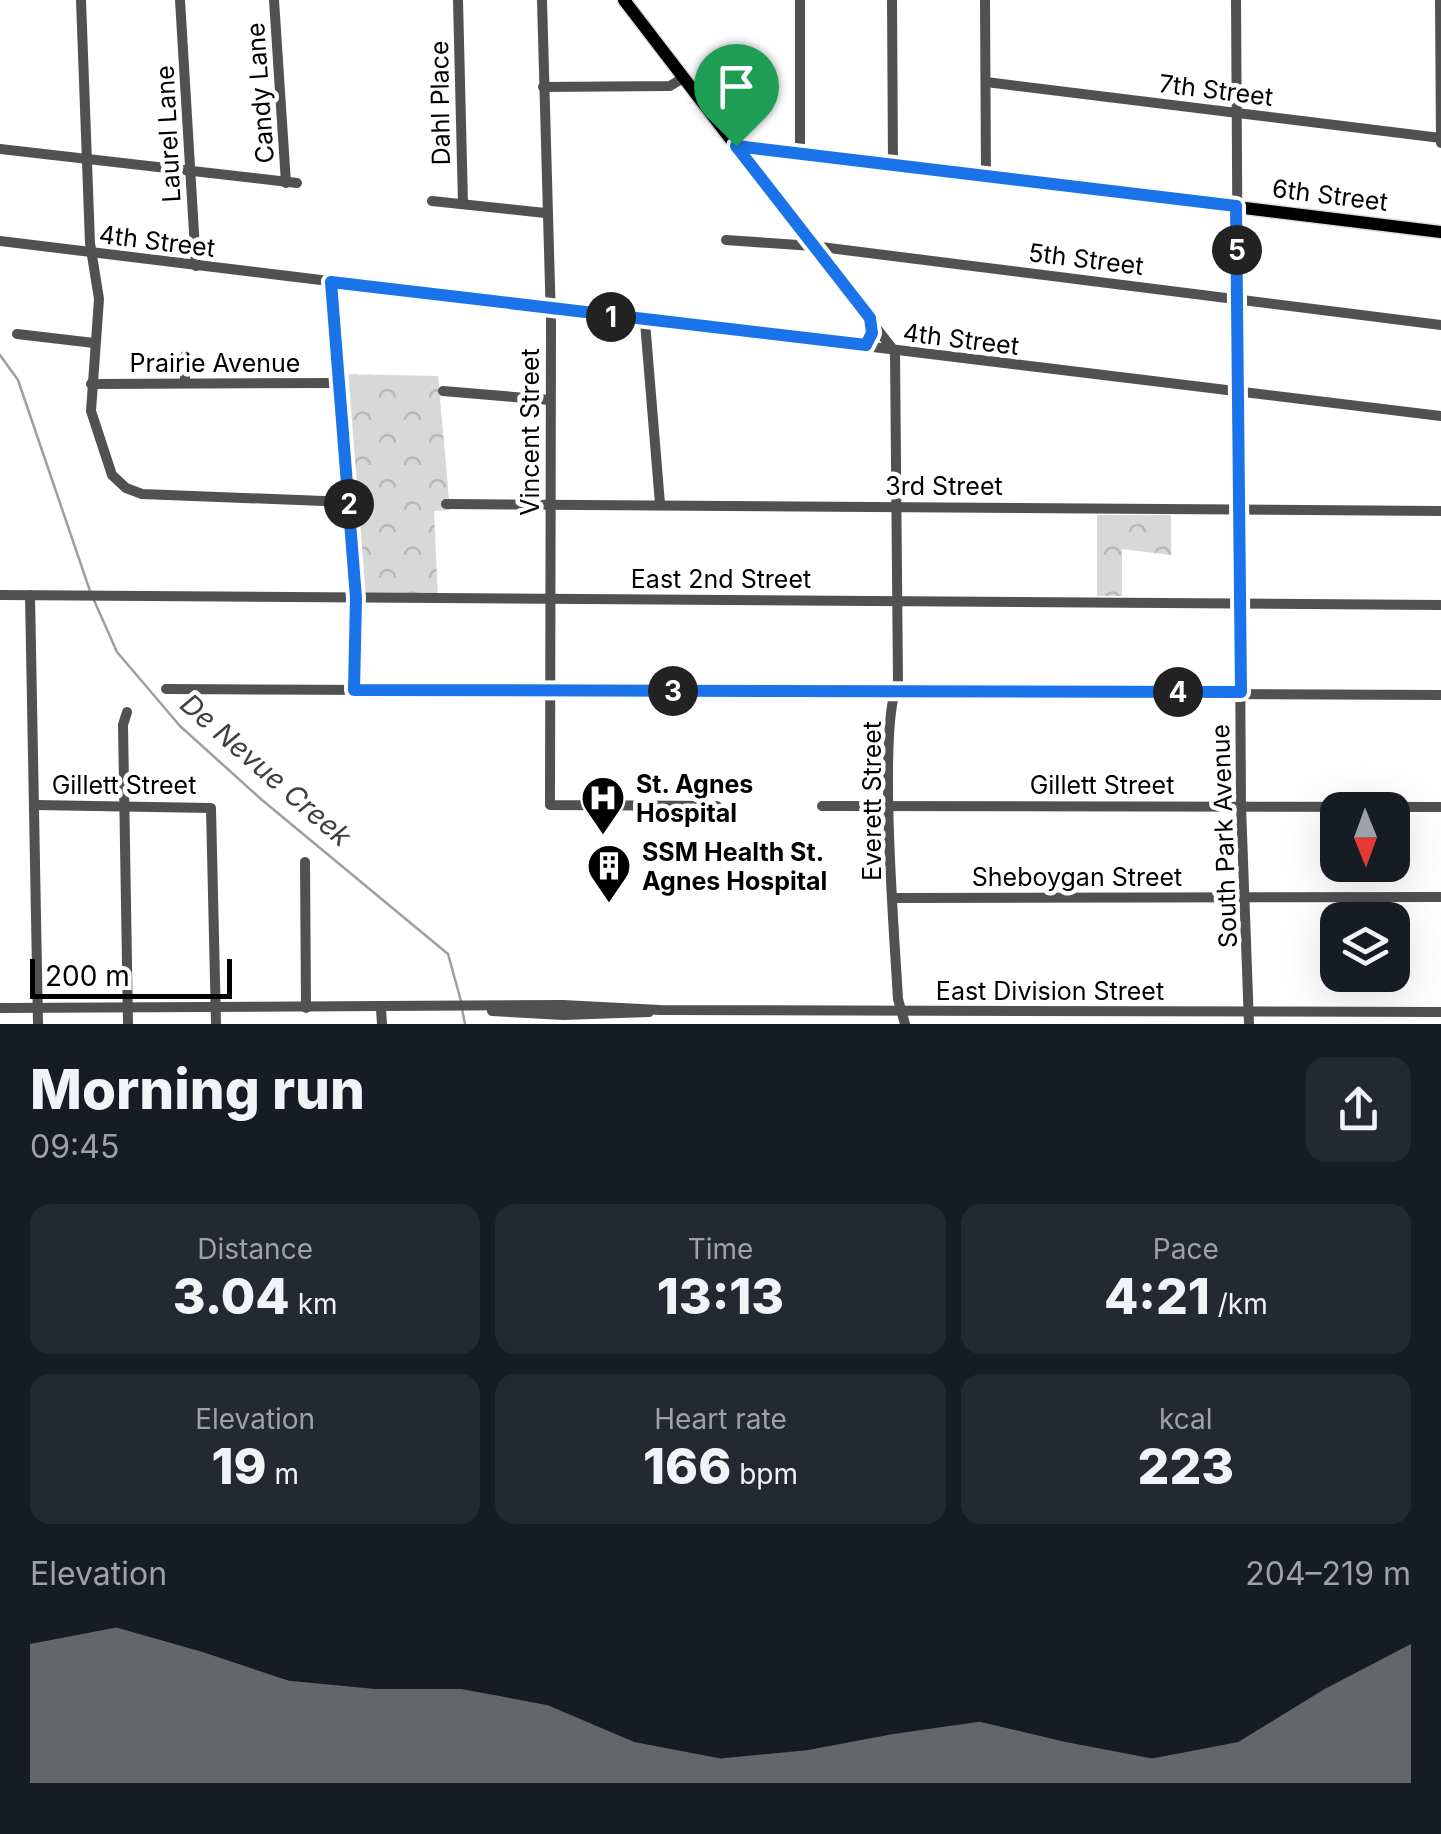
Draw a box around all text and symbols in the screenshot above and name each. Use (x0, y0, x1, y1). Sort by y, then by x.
street label: Candy Lane (240, 22, 280, 164)
street label: Dahl Place (424, 40, 456, 166)
pin (694, 44, 779, 147)
icon: arrive (709, 59, 764, 114)
street label: Laurel Lane (149, 65, 187, 203)
street label: 7th Street (1157, 68, 1275, 112)
street label: 6th Street (1271, 173, 1389, 217)
street label: 4th Street (97, 219, 217, 263)
pin: 5 (1212, 225, 1262, 275)
text: 5 (1228, 233, 1246, 267)
street label: 5th Street (1027, 237, 1145, 281)
pin: 1 (586, 292, 636, 342)
text: 1 (605, 300, 617, 334)
street label: 4th Street (901, 317, 1021, 361)
street label: Prairie Avenue (130, 348, 300, 378)
street label: Vincent Street (515, 348, 545, 516)
street label: 3rd Street (885, 471, 1003, 501)
pin: 2 (324, 479, 374, 529)
text: 2 (340, 487, 358, 521)
street label: East 2nd Street (631, 564, 811, 594)
pin: 3 (648, 666, 698, 716)
pin: 4 (1153, 667, 1203, 717)
text: 3 (664, 674, 682, 708)
text: 4 (1169, 675, 1187, 709)
water label: De Nevue Creek (174, 687, 359, 854)
street label: Everett Street (857, 721, 887, 881)
street label: South Park Avenue (1205, 723, 1243, 949)
place label: St. Agnes Hospital (636, 769, 753, 828)
street label: Gillett Street (52, 770, 196, 800)
street label: Gillett Street (1030, 770, 1174, 800)
hospital icon: St. Agnes Hospital (580, 775, 626, 836)
north arrow (1320, 792, 1410, 882)
map controls (1320, 792, 1410, 992)
place label: SSM Health St. Agnes Hospital (642, 837, 827, 896)
building icon: SSM Health St. Agnes Hospital (586, 843, 632, 904)
street label: Sheboygan Street (972, 862, 1182, 892)
button: layers (1320, 902, 1410, 992)
scale bar (30, 954, 232, 998)
text: 200 m (45, 959, 130, 993)
street label: East Division Street (936, 976, 1164, 1006)
text: Morning run (30, 1056, 365, 1122)
button: share (1306, 1057, 1411, 1162)
text: 09:45 (30, 1127, 119, 1166)
text: Distance (197, 1232, 313, 1266)
text: Time (688, 1232, 753, 1266)
text: Pace (1153, 1232, 1219, 1266)
text: 3.04 (173, 1266, 290, 1326)
text: 13:13 (657, 1266, 784, 1326)
text: 4:21 (1104, 1266, 1210, 1326)
text: km (290, 1287, 338, 1321)
text: /km (1210, 1287, 1268, 1321)
text: Elevation (195, 1402, 315, 1436)
text: Heart rate (654, 1402, 787, 1436)
text: kcal (1159, 1402, 1213, 1436)
text: 19 (211, 1436, 267, 1496)
text: 166 (643, 1436, 731, 1496)
text: 223 (1138, 1436, 1234, 1496)
text: m (267, 1457, 299, 1491)
text: bpm (731, 1457, 798, 1491)
text: Elevation (30, 1554, 167, 1593)
text: 204–219 m (1245, 1554, 1411, 1593)

